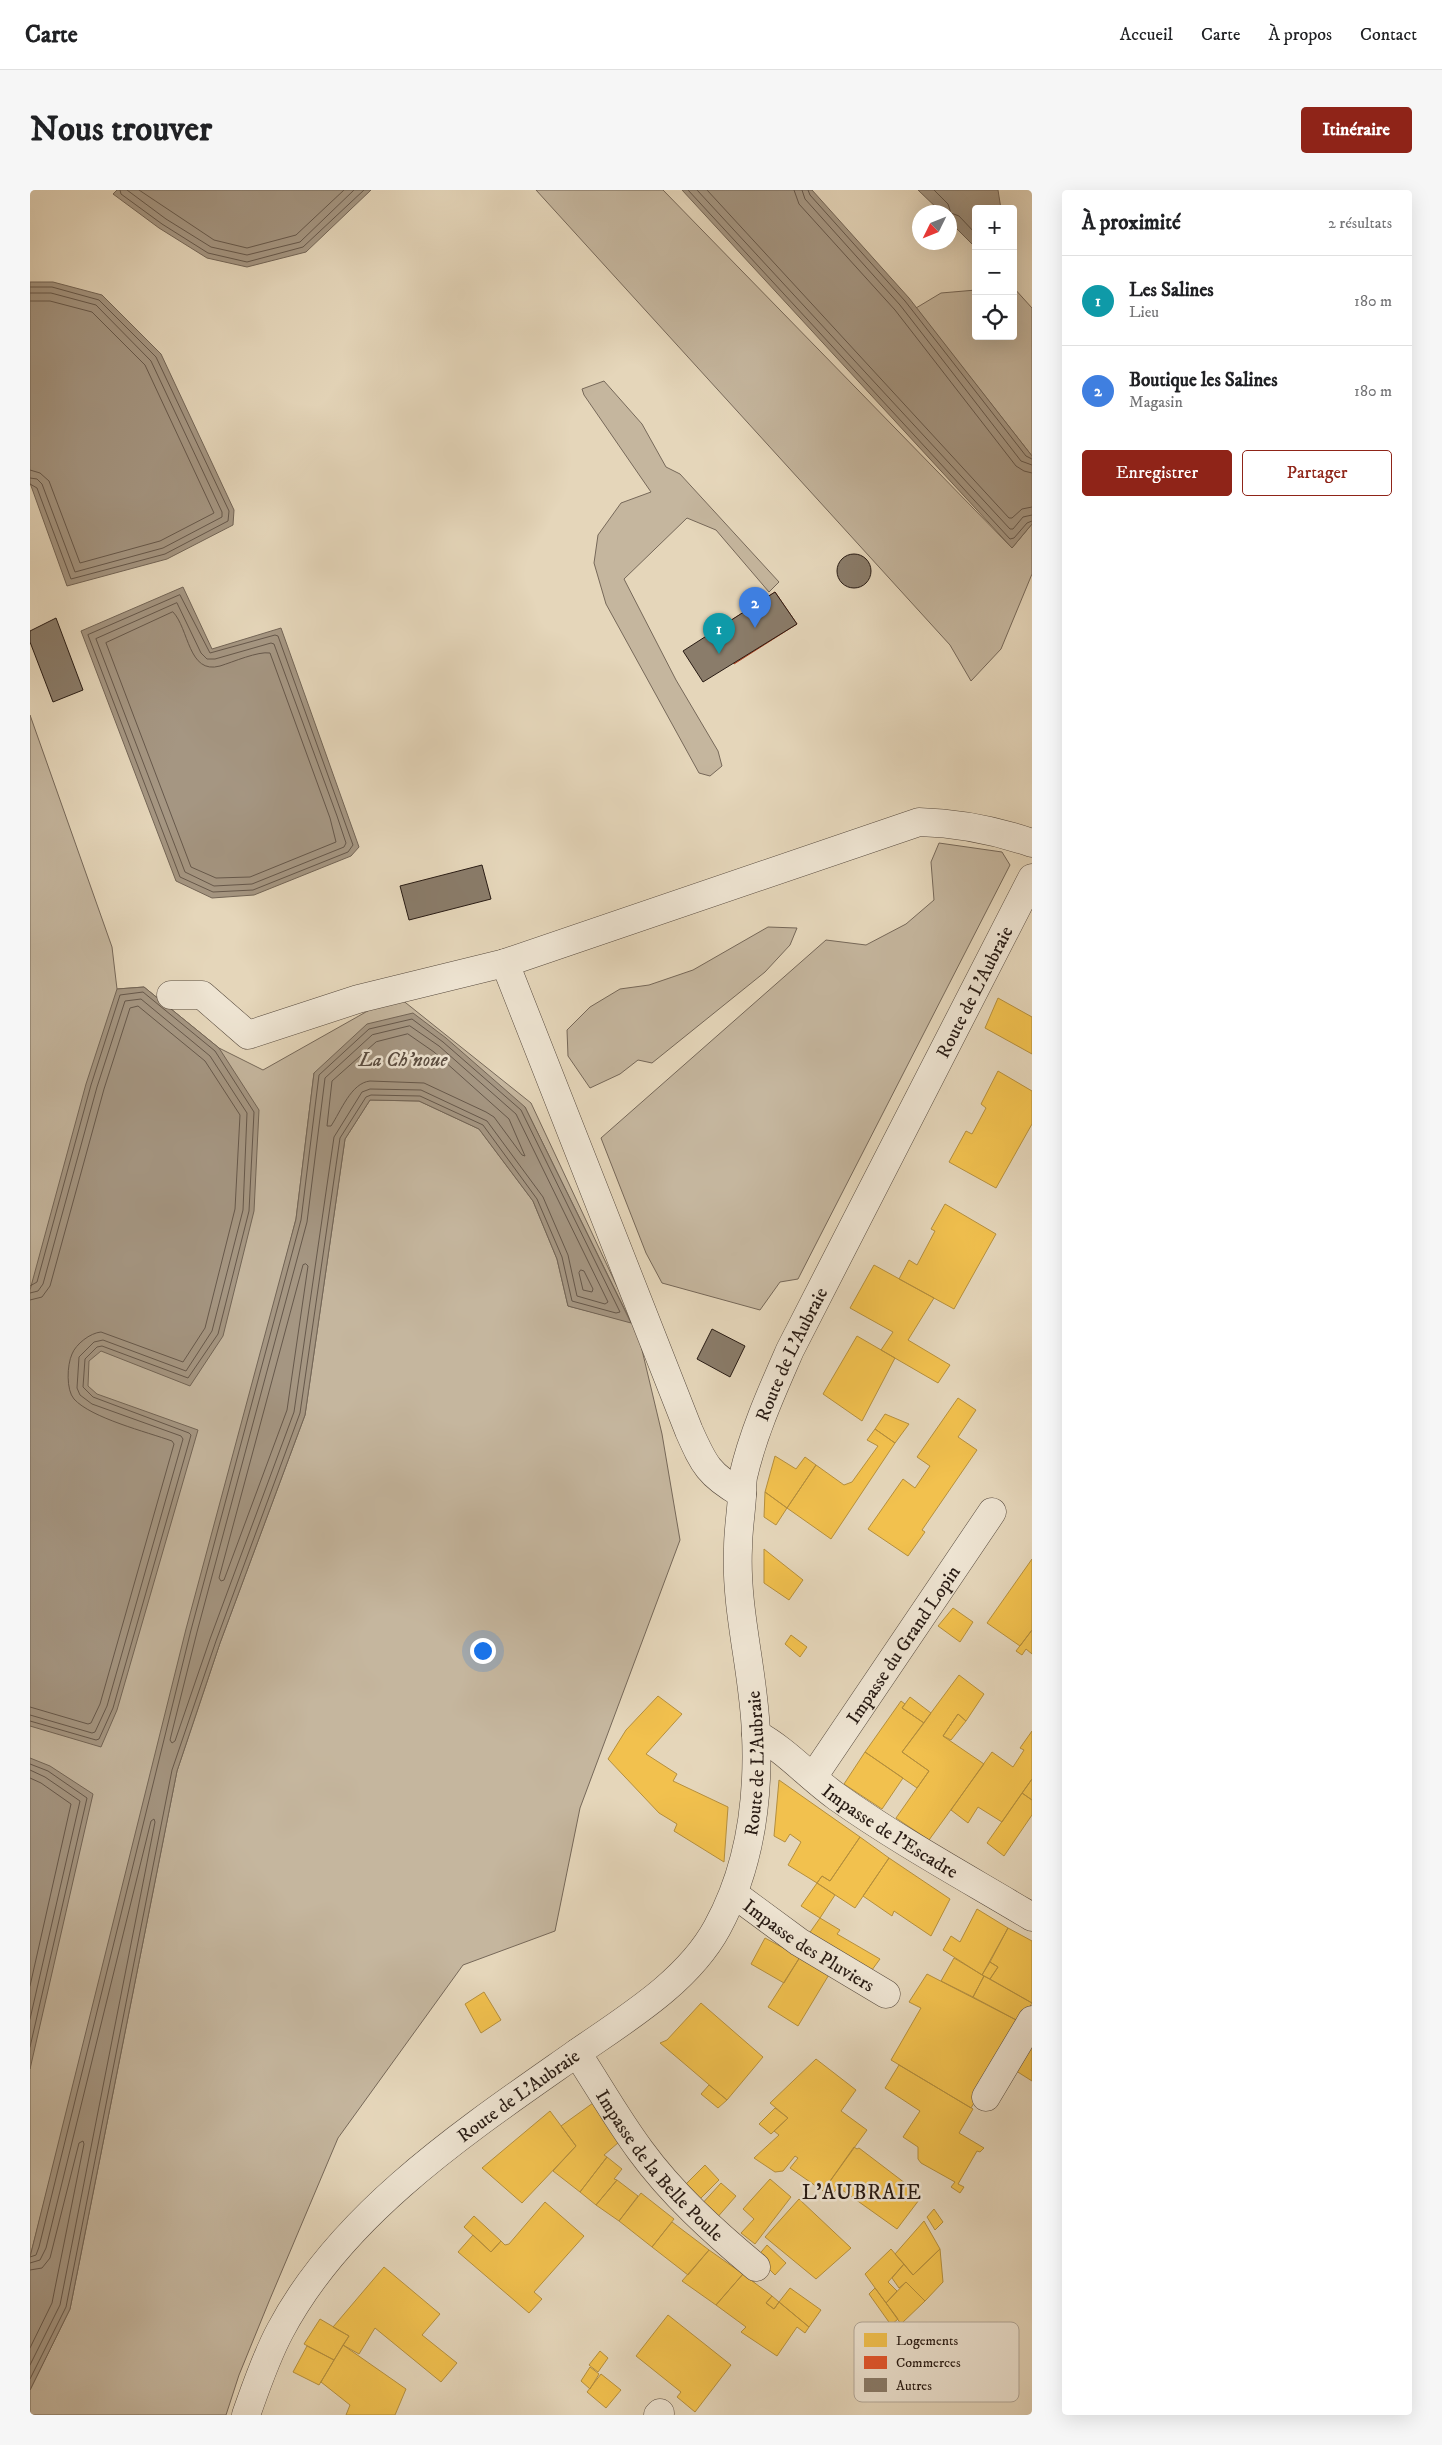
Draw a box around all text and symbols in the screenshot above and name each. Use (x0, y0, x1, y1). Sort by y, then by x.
text: Carte (25, 20, 78, 50)
text: Accueil (1120, 24, 1173, 46)
text: Carte (1201, 24, 1240, 46)
text: À propos (1268, 24, 1332, 46)
text: Contact (1360, 24, 1417, 46)
button: Itinéraire (1301, 107, 1412, 153)
text: Nous trouver (30, 108, 212, 152)
north arrow (912, 205, 957, 250)
map controls (972, 205, 1017, 340)
button: + (972, 205, 1017, 250)
text: À proximité (1082, 210, 1181, 236)
text: 2 résultats (1328, 213, 1392, 233)
button: − (972, 250, 1017, 295)
text: Les Salines (1129, 279, 1214, 302)
text: 1 (1095, 291, 1101, 311)
text: 180 m (1354, 291, 1392, 311)
button: locate (972, 295, 1017, 340)
text: Lieu (1129, 302, 1159, 322)
text: Boutique les Salines (1129, 369, 1278, 392)
text: 2 (1094, 381, 1102, 401)
text: 180 m (1354, 381, 1392, 401)
text: Magasin (1129, 392, 1183, 412)
button: Enregistrer (1082, 450, 1232, 496)
button: Partager (1242, 450, 1392, 496)
pin: 2 (739, 587, 771, 628)
pin: 1 (703, 613, 735, 654)
street label: Route de L'Aubraie (932, 922, 1018, 1062)
water label: La Ch'noue (358, 1048, 449, 1073)
street label: Route de L'Aubraie (751, 1284, 833, 1425)
street label: Impasse du Grand Lopin (842, 1562, 966, 1729)
your location (470, 1638, 496, 1664)
street label: Route de L'Aubraie (740, 1689, 770, 1838)
street label: Impasse de l'Escadre (817, 1780, 962, 1884)
street label: Impasse des Pluviers (738, 1895, 878, 1998)
street label: Route de L'Aubraie (453, 2045, 585, 2148)
street label: Impasse de la Belle Poule (590, 2086, 728, 2247)
district label: L'AUBRAIE (802, 2180, 922, 2206)
legend (854, 2322, 1019, 2402)
text: Logements (896, 2332, 959, 2350)
text: Commerces (896, 2354, 961, 2372)
text: Autres (896, 2377, 932, 2395)

